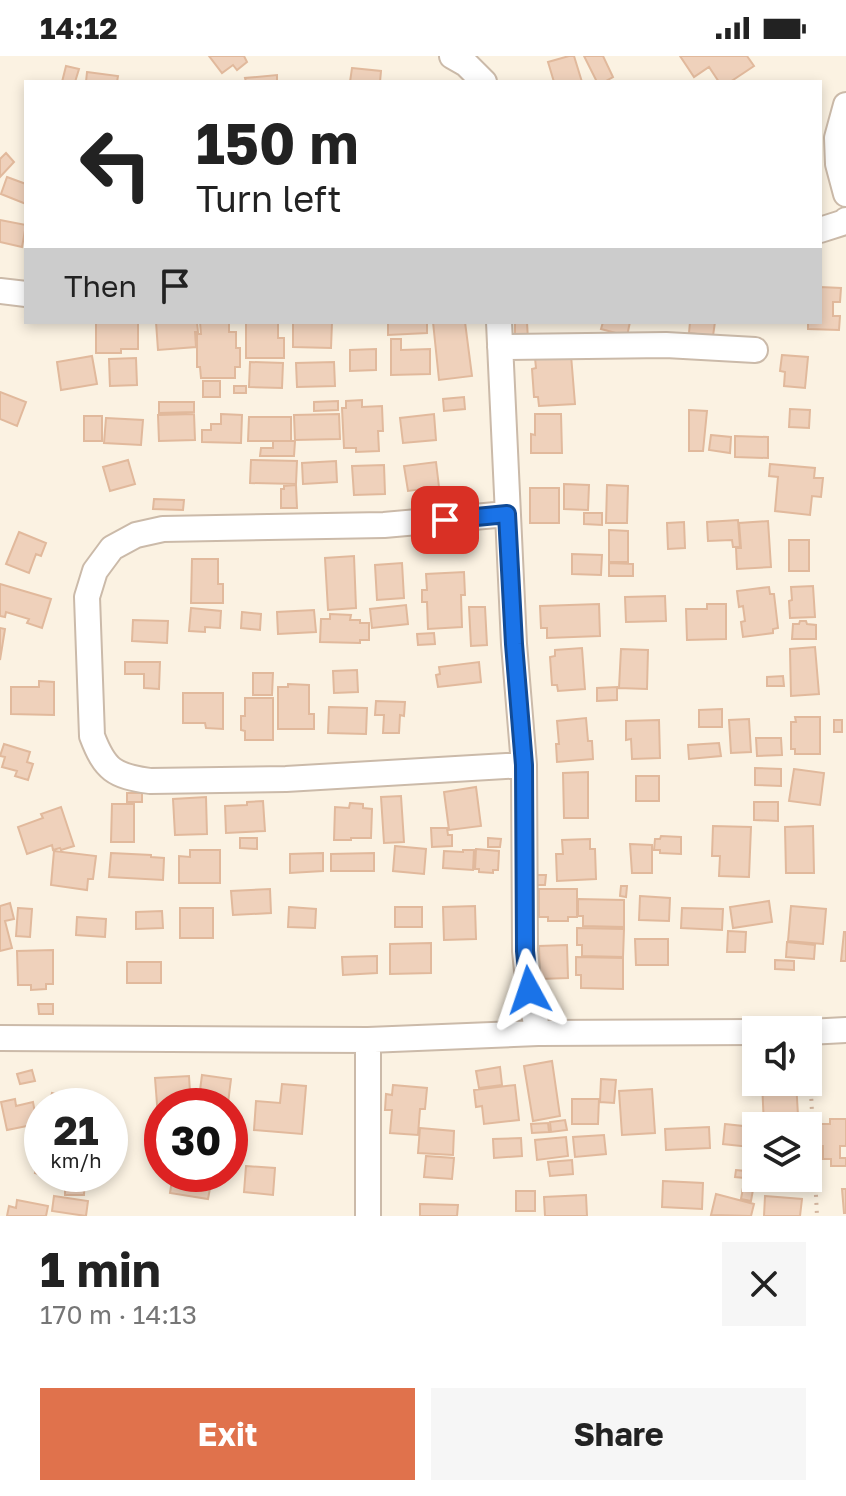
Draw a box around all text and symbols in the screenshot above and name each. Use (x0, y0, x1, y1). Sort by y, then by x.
text: 14:12 (40, 10, 118, 46)
text: 150 m (196, 109, 358, 176)
icon: left (64, 112, 168, 216)
text: Turn left (196, 177, 342, 220)
icon: arrive (153, 264, 197, 308)
text: Then (64, 268, 137, 304)
pin (411, 486, 479, 554)
icon: arrive (423, 498, 467, 542)
position arrow (487, 948, 571, 1032)
map controls (742, 1016, 822, 1192)
button: sound (742, 1016, 822, 1096)
speed limit sign: 30 (144, 1088, 248, 1192)
text: 21 (54, 1106, 99, 1154)
button: layers (742, 1112, 822, 1192)
text: km/h (51, 1148, 101, 1172)
text: 1 min (40, 1240, 161, 1298)
button: close (722, 1242, 806, 1326)
text: 170 m · 14:13 (40, 1299, 197, 1330)
button: Exit (40, 1388, 415, 1480)
button: Share (431, 1388, 806, 1480)

